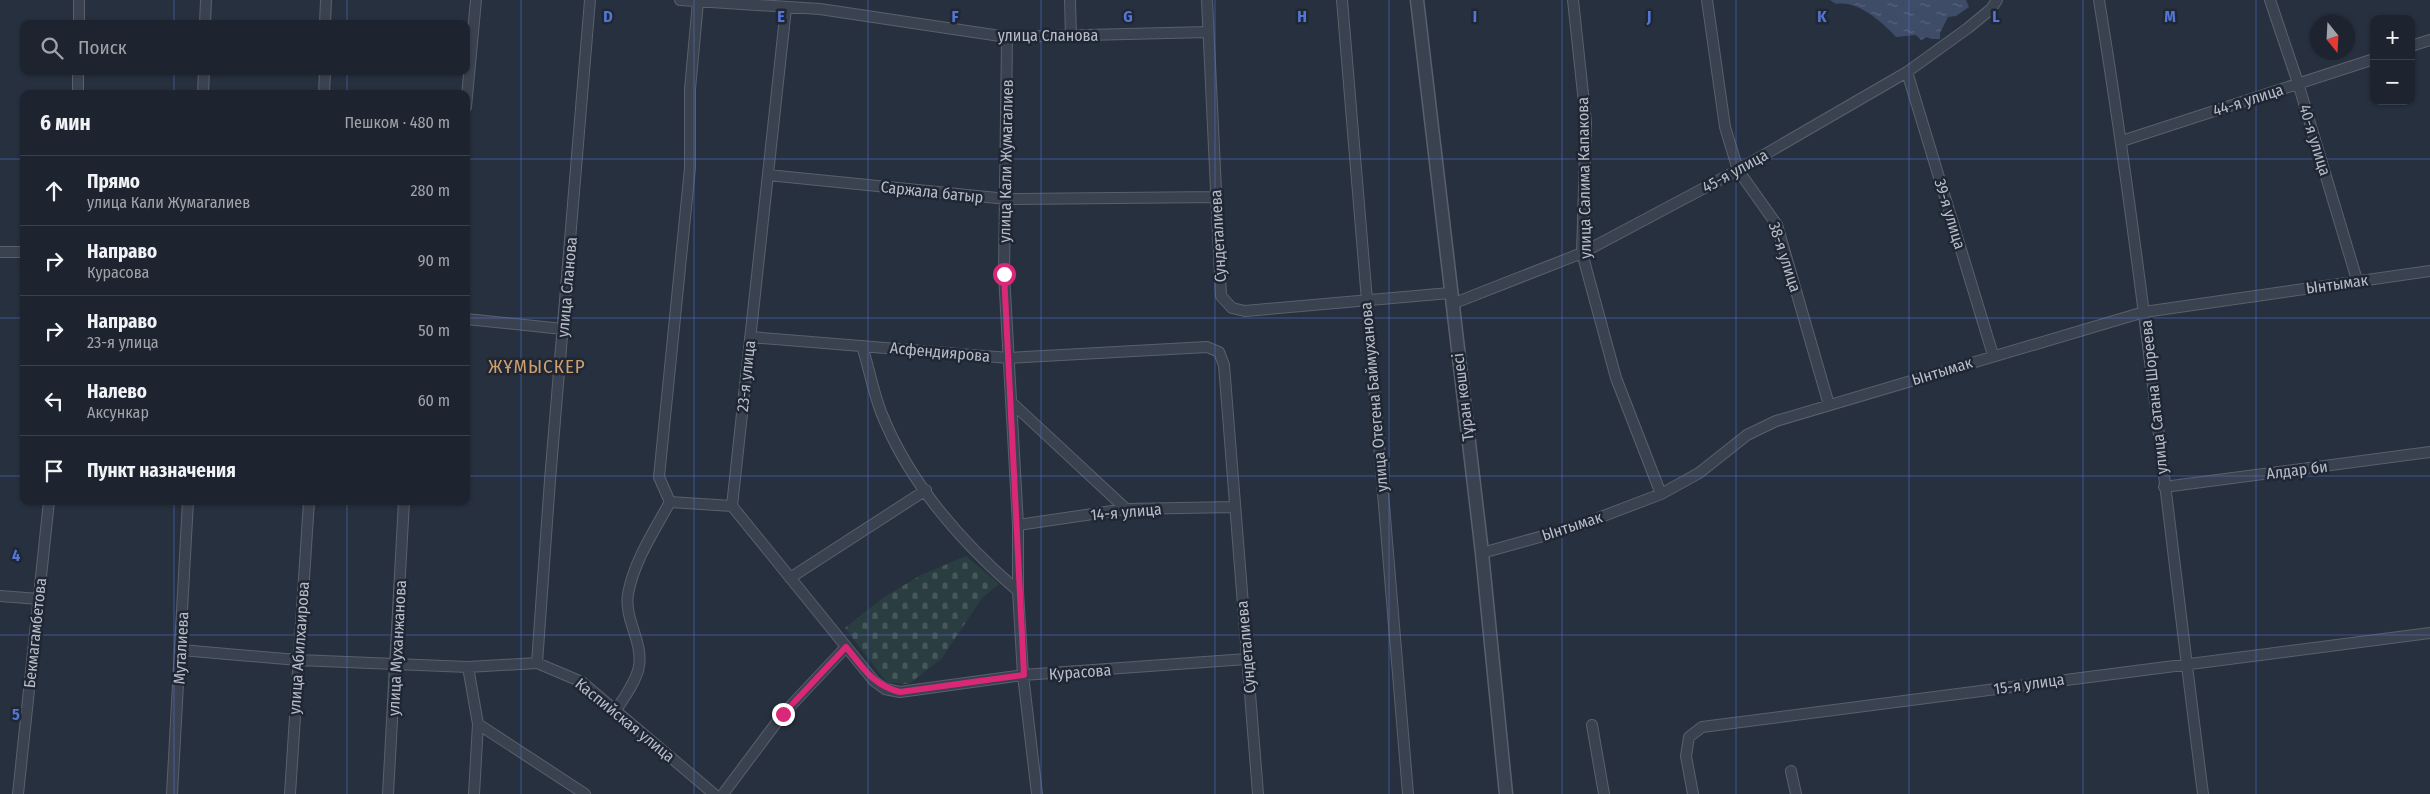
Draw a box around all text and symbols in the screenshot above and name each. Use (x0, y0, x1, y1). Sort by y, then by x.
text: D (603, 7, 613, 26)
text: E (777, 7, 785, 26)
text: F (951, 7, 959, 26)
text: G (1123, 7, 1133, 26)
text: H (1297, 7, 1307, 26)
text: I (1473, 7, 1477, 26)
text: J (1646, 7, 1651, 26)
text: K (1817, 7, 1827, 26)
text: L (1992, 7, 2000, 26)
text: M (2164, 7, 2176, 26)
north arrow (2310, 15, 2355, 60)
map controls (2370, 15, 2415, 105)
button: + (2370, 15, 2415, 60)
search box (20, 20, 470, 75)
street label: улица Сланова (998, 26, 1099, 45)
icon: search (38, 34, 66, 62)
text: Поиск (78, 36, 127, 59)
button: − (2370, 60, 2415, 105)
street label: улица Кали Жумагалиев (995, 79, 1017, 243)
street label: 44-я улица (2210, 80, 2286, 120)
street label: улица Салима Капакова (1573, 97, 1595, 259)
street label: 40-я улица (2295, 102, 2335, 178)
text: 6 мин (40, 110, 91, 136)
text: Пешком · 480 m (344, 113, 450, 132)
street label: 45-я улица (1699, 145, 1771, 197)
text: Прямо (87, 170, 140, 193)
icon: ahead (40, 177, 68, 205)
street label: Саржала батыр (880, 177, 984, 207)
street label: 39-я улица (1930, 177, 1970, 251)
text: 280 m (411, 181, 450, 200)
street label: Сундеталиева (1206, 189, 1230, 283)
text: улица Кали Жумагалиев (87, 193, 250, 212)
street label: 38-я улица (1765, 219, 1805, 295)
street label: улица Сланова (553, 236, 581, 338)
text: Направо (87, 240, 157, 263)
icon: right (40, 247, 68, 275)
text: 90 m (418, 251, 450, 270)
text: Курасова (87, 263, 149, 282)
route start (993, 263, 1016, 286)
street label: Ынтымак (2305, 270, 2370, 298)
street label: улица Отегена Баймуханова (1356, 301, 1392, 493)
text: Направо (87, 310, 157, 333)
icon: right (40, 317, 68, 345)
street label: улица Сатана Шореева (2136, 319, 2172, 475)
text: 50 m (418, 321, 450, 340)
text: 23-я улица (87, 333, 159, 352)
street label: Асфендиярова (889, 338, 991, 366)
street label: 23-я улица (733, 339, 759, 413)
street label: Тұран көшесі (1448, 352, 1478, 442)
street label: Ынтымак (1909, 353, 1975, 389)
district label: ЖҰМЫСКЕР (488, 355, 586, 378)
text: Налево (87, 380, 147, 403)
icon: left (40, 387, 68, 415)
text: 60 m (418, 391, 450, 410)
text: Аксункар (87, 403, 149, 422)
icon: arrive (40, 457, 68, 485)
street label: Алдар би (2265, 457, 2329, 483)
text: Пункт назначения (87, 459, 236, 482)
street label: 14-я улица (1090, 499, 1163, 525)
street label: Ынтымак (1539, 507, 1605, 545)
text: 4 (12, 546, 20, 565)
street label: Бекмагамбетова (20, 577, 50, 689)
street label: улица Муханжанова (384, 579, 410, 716)
street label: улица Абилхаирова (285, 581, 313, 715)
street label: Сундеталиева (1232, 600, 1260, 694)
street label: Муталиева (170, 611, 192, 685)
street label: Курасова (1048, 660, 1112, 684)
street label: 15-я улица (1992, 670, 2066, 698)
street label: Каспийская улица (571, 674, 679, 766)
route end (772, 703, 795, 726)
text: 5 (12, 705, 20, 724)

